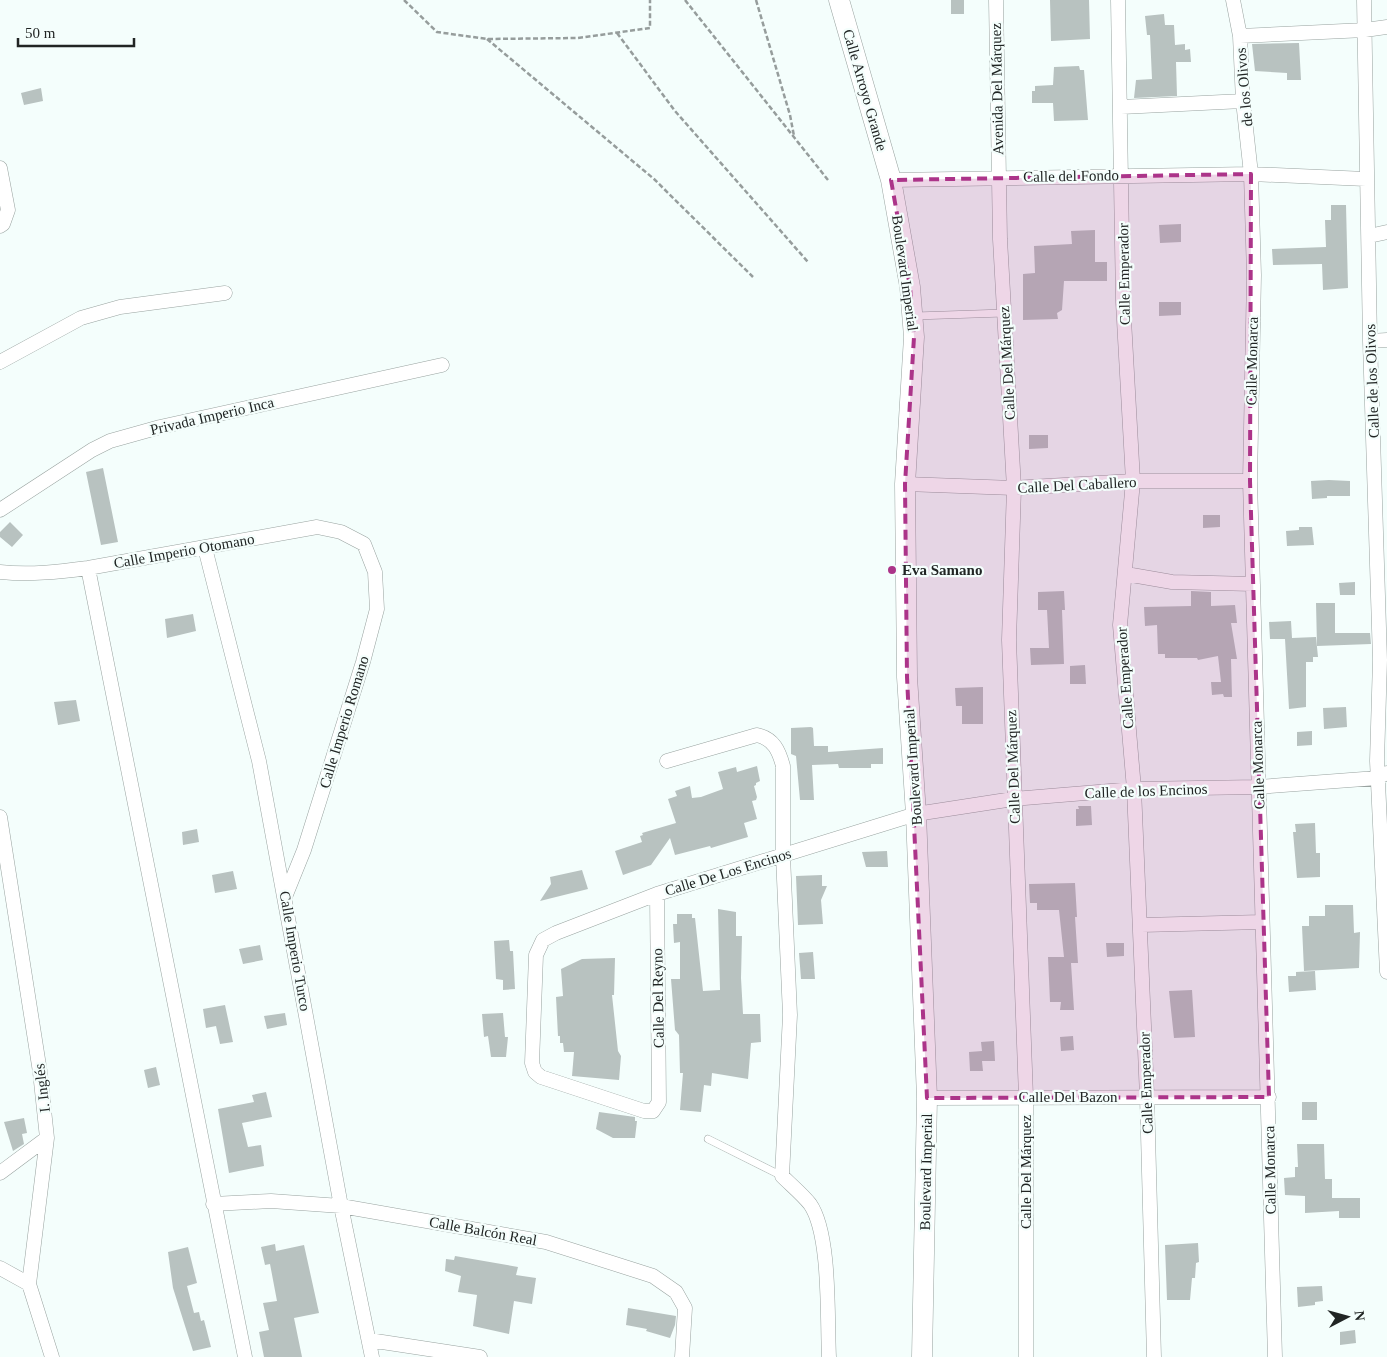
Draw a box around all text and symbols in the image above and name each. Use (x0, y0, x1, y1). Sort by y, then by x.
scale bar (18, 15, 134, 47)
street label: Avenida Del Márquez (988, 22, 1006, 155)
text: 50 m (25, 25, 56, 41)
street label: Calle Arroyo Grande (840, 27, 890, 153)
street label: de los Olivos (1233, 47, 1255, 127)
street label: Calle del Fondo (1023, 167, 1119, 185)
street label: Boulevard Imperial (889, 214, 921, 332)
street label: Calle Emperador (1115, 223, 1133, 325)
street label: Calle Del Márquez (996, 305, 1018, 420)
street label: Calle Monarca (1243, 316, 1261, 405)
street label: Calle de los Olivos (1362, 323, 1382, 439)
street label: Privada Imperio Inca (149, 394, 276, 438)
street label: Calle Del Caballero (1017, 474, 1137, 496)
street label: Calle Imperio Otomano (112, 531, 256, 571)
place label: Eva Samano (902, 562, 982, 578)
marker: Eva Samano (886, 564, 898, 576)
street label: Calle Emperador (1113, 627, 1137, 729)
street label: Calle Imperio Romano (316, 654, 372, 790)
street label: Boulevard Imperial (901, 708, 925, 826)
street label: Calle Del Márquez (1003, 709, 1023, 824)
street label: Calle Monarca (1248, 720, 1268, 810)
street label: Calle de los Encinos (1084, 781, 1208, 801)
street label: Calle De Los Encinos (663, 845, 793, 899)
street label: Calle Imperio Turco (277, 890, 313, 1012)
street label: Calle Del Reyno (649, 948, 667, 1048)
street label: Calle Emperador (1136, 1032, 1156, 1134)
street label: I. Inglés (31, 1062, 53, 1113)
street label: Calle Del Bazon (1018, 1089, 1118, 1105)
street label: Boulevard Imperial (917, 1113, 935, 1231)
street label: Calle Del Márquez (1018, 1115, 1034, 1229)
street label: Calle Monarca (1261, 1125, 1279, 1214)
street label: Calle Balcón Real (428, 1214, 538, 1248)
north arrow (1322, 1292, 1372, 1342)
text: N (1351, 1310, 1367, 1322)

